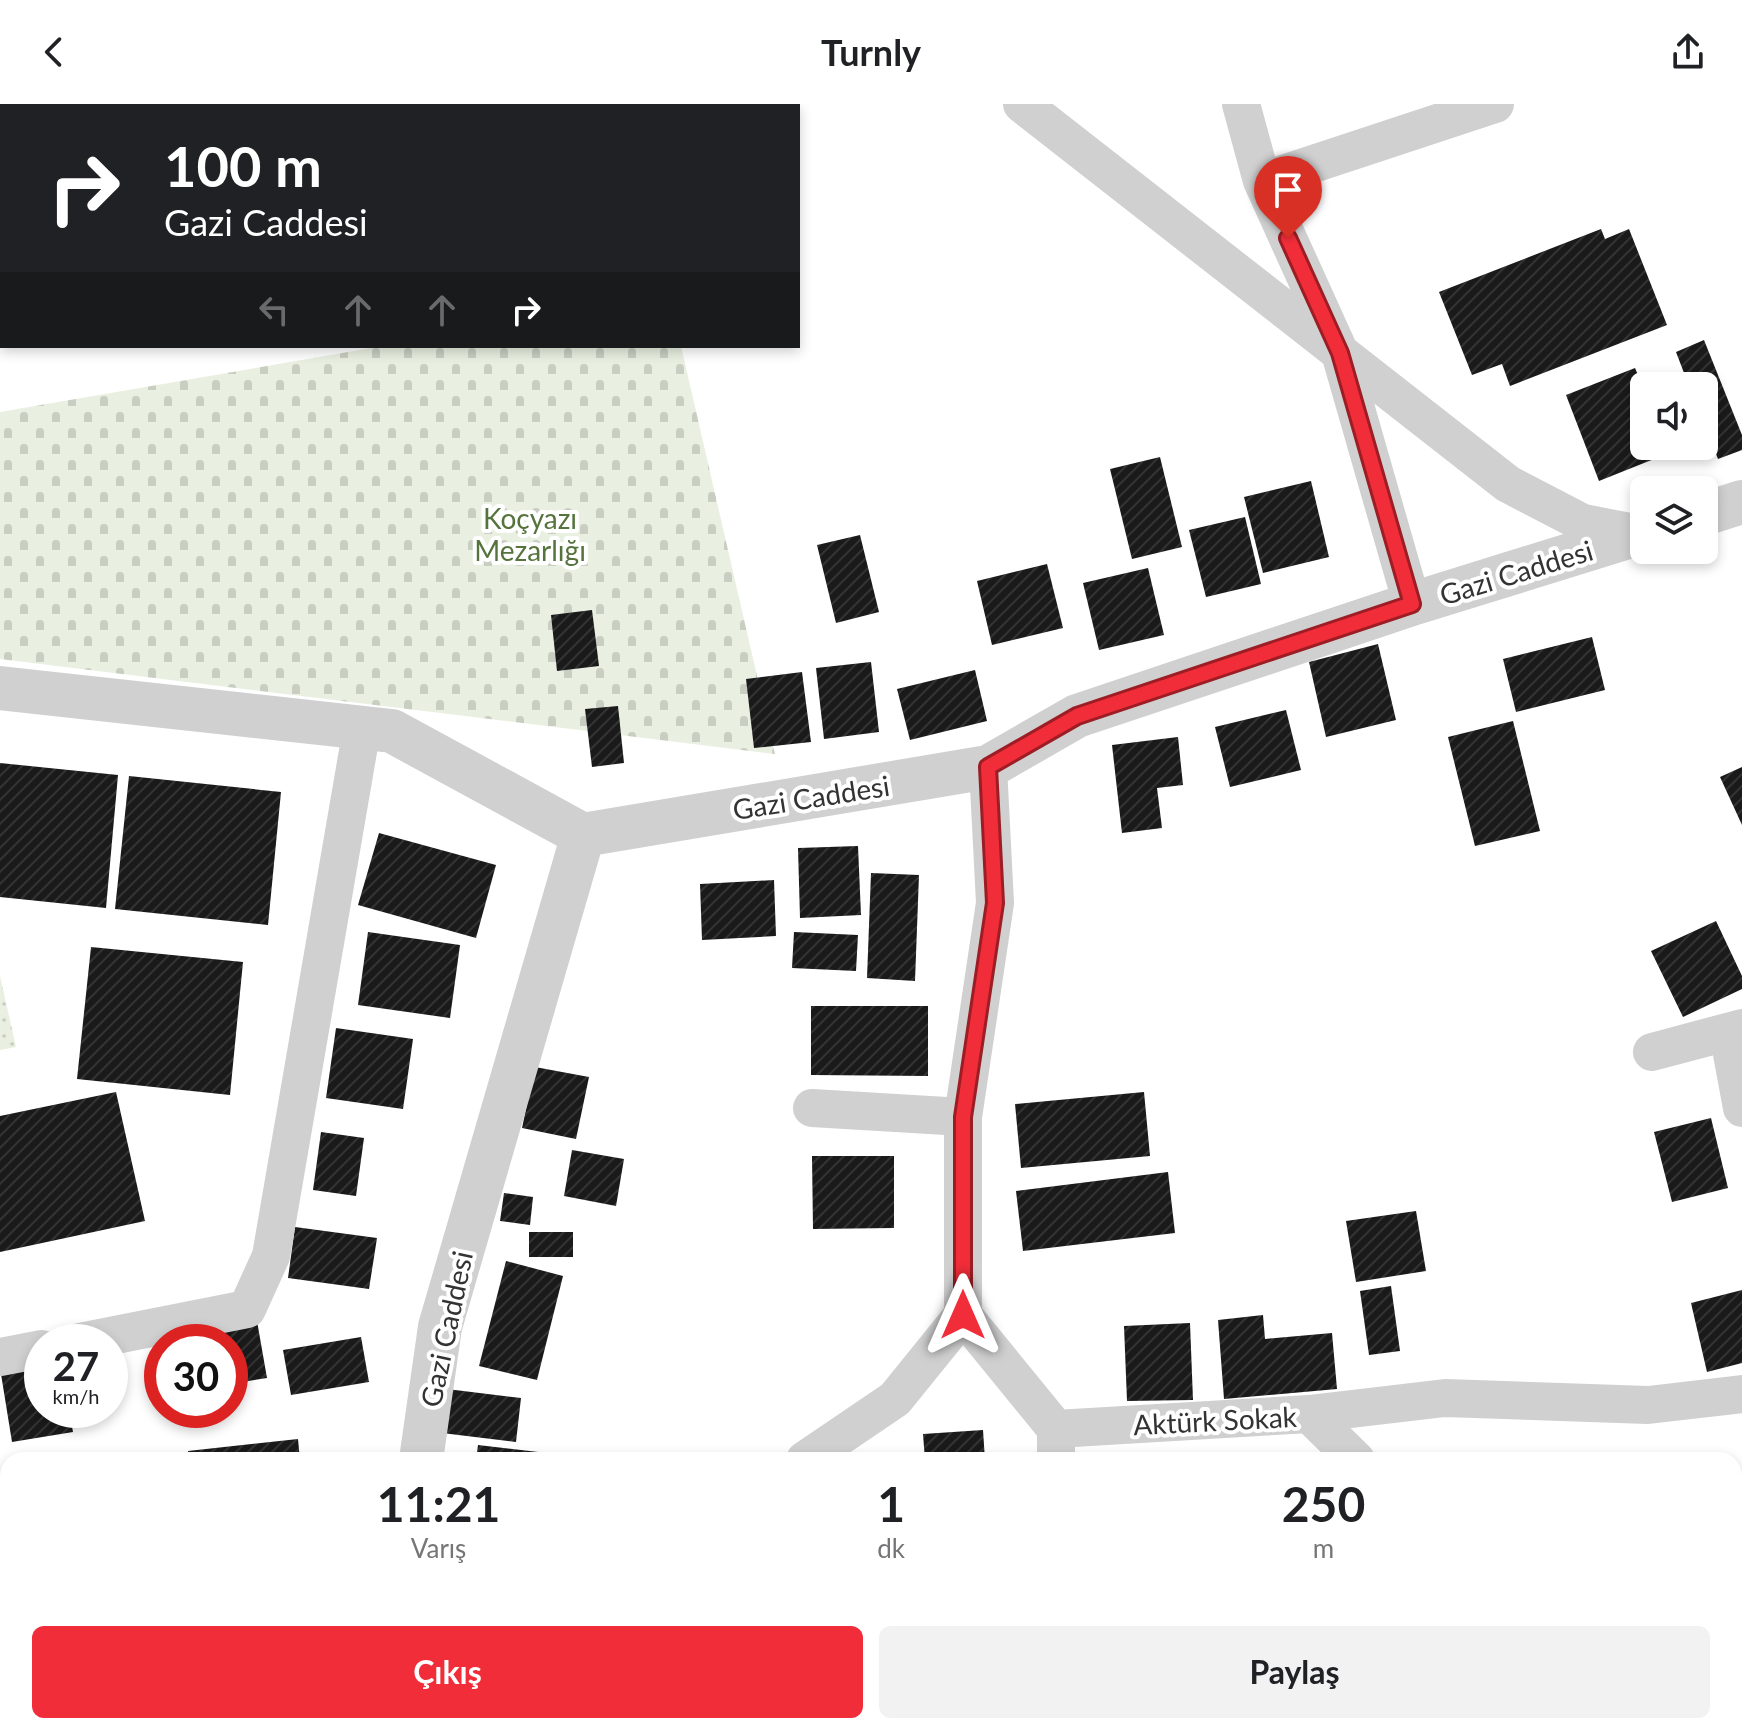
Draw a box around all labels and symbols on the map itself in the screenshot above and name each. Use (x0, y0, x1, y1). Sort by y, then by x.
pin (1254, 156, 1322, 238)
park label: Koçyazı Mezarlığı (474, 501, 586, 567)
street label: Gazi Caddesi (1435, 533, 1597, 611)
street label: Gazi Caddesi (730, 768, 892, 826)
street label: Gazi Caddesi (413, 1248, 479, 1410)
position arrow (921, 1273, 1005, 1357)
speed limit sign: 30 (144, 1324, 248, 1428)
street label: Aktürk Sokak (1132, 1399, 1298, 1441)

